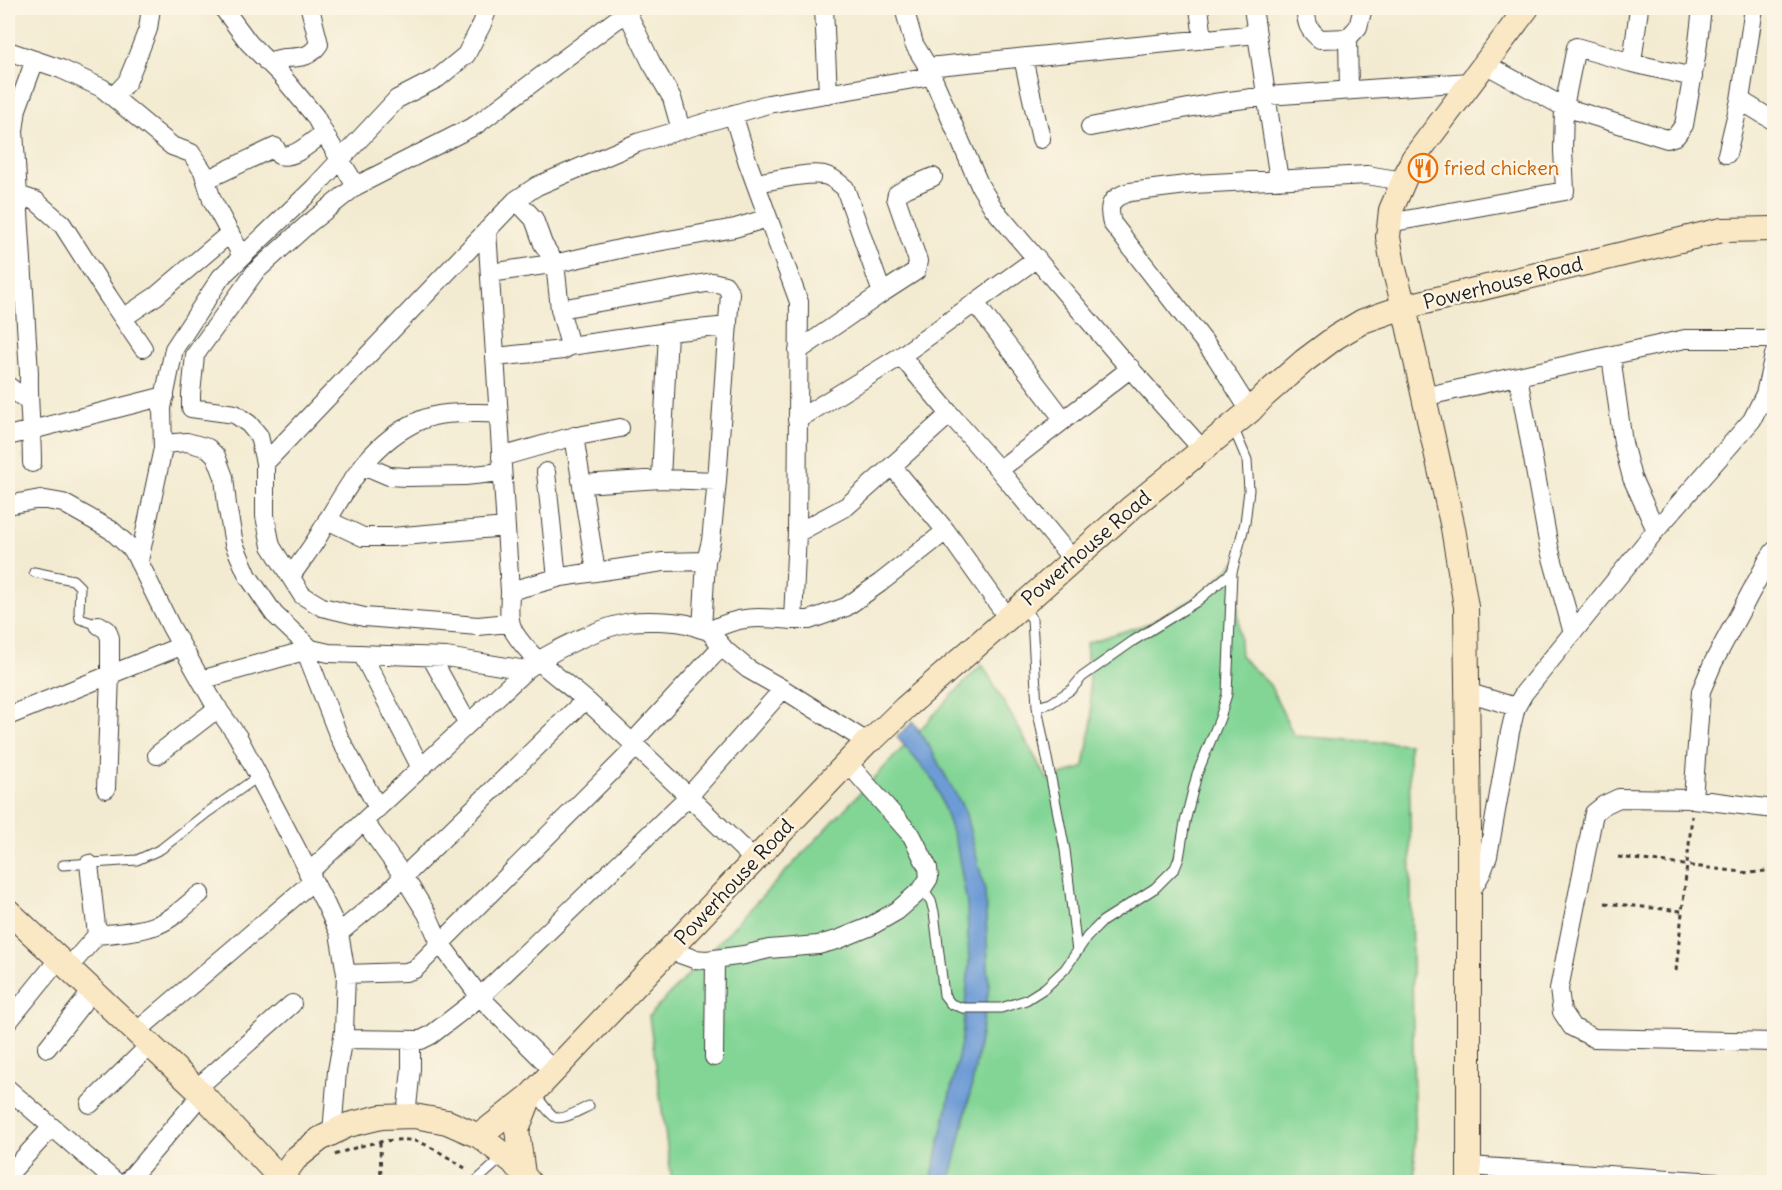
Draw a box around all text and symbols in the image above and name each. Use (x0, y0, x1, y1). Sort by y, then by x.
restaurant icon: fried chicken (1407, 152, 1439, 184)
place label: fried chicken (1444, 155, 1559, 180)
street label: Powerhouse Road (1421, 251, 1585, 314)
street label: Powerhouse Road (1016, 484, 1156, 611)
street label: Powerhouse Road (669, 813, 799, 950)

